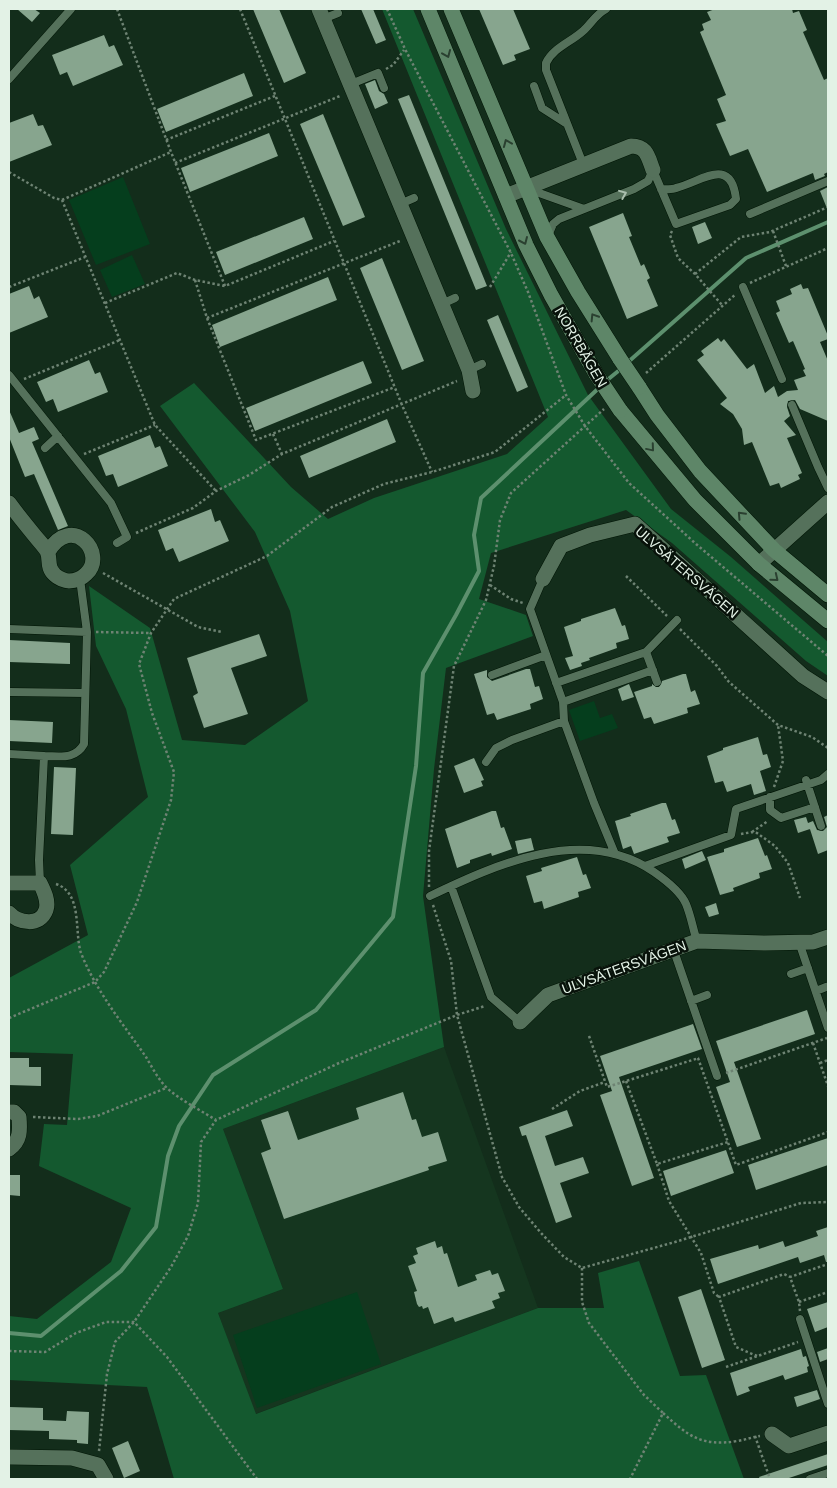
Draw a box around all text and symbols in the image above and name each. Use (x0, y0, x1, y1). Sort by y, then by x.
one-way arrow (440, 49, 451, 58)
one-way arrow (503, 139, 513, 148)
one-way arrow (618, 190, 627, 200)
one-way arrow (518, 236, 529, 245)
street label: NORRBÅGEN (552, 304, 610, 390)
one-way arrow (591, 314, 601, 323)
one-way arrow (645, 442, 654, 451)
one-way arrow (738, 511, 747, 520)
street label: ULVSÄTERSVÄGEN (632, 523, 742, 621)
one-way arrow (769, 572, 778, 580)
street label: ULVSÄTERSVÄGEN (560, 937, 688, 997)

